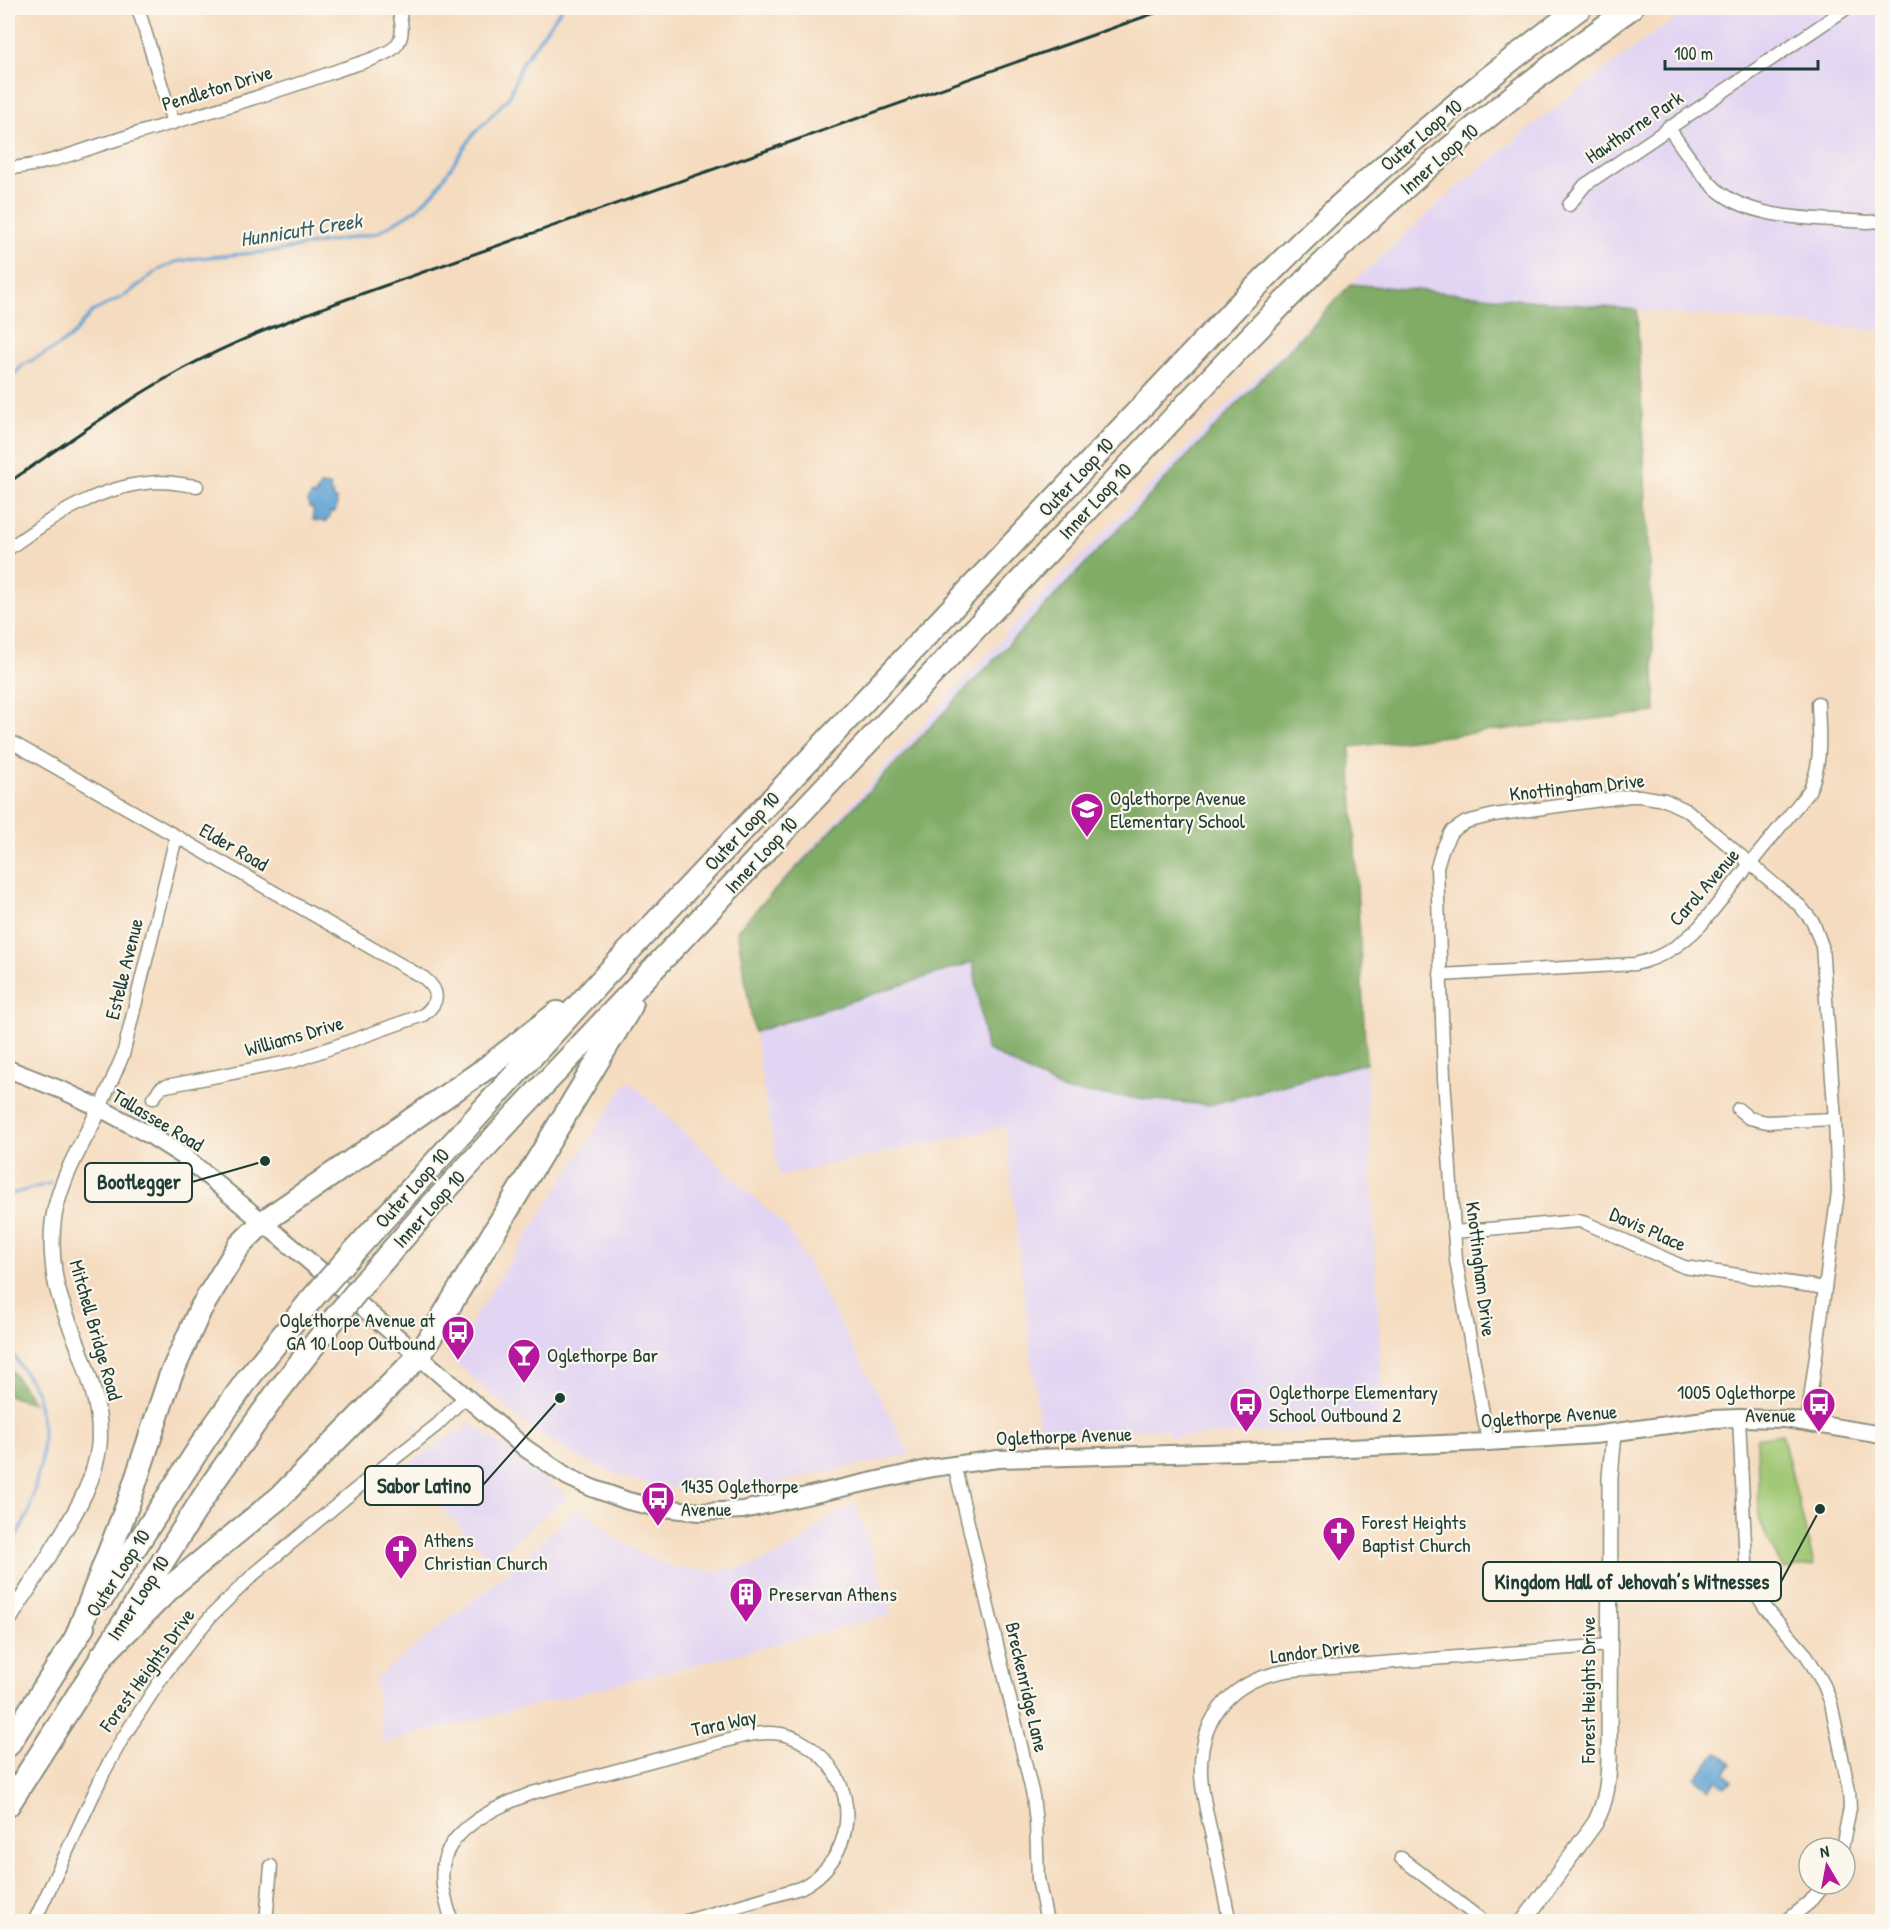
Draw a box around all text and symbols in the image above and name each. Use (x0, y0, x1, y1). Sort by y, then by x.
scale bar (1665, 33, 1818, 71)
text: 100 m (1674, 41, 1713, 66)
street label: Pendleton Drive (158, 58, 275, 117)
street label: Hawthorne Park (1580, 84, 1688, 169)
street label: Outer Loop 10 (1374, 92, 1467, 177)
street label: Inner Loop 10 (1394, 117, 1484, 200)
water label: Hunnicutt Creek (238, 205, 366, 253)
street label: Outer Loop 10 (1032, 431, 1119, 522)
street label: Inner Loop 10 (1052, 456, 1137, 545)
street label: Knottingham Drive (1508, 766, 1646, 807)
place label: Oglethorpe Avenue Elementary School (1110, 784, 1246, 834)
street label: Outer Loop 10 (698, 785, 785, 876)
school or university icon: Oglethorpe Avenue Elementary School (1069, 791, 1105, 838)
street label: Inner Loop 10 (718, 810, 803, 899)
street label: Elder Road (195, 816, 274, 877)
street label: Carol Avenue (1662, 842, 1745, 931)
street label: Estelle Avenue (98, 915, 149, 1022)
street label: Williams Drive (241, 1009, 346, 1062)
street label: Tallassee Road (107, 1082, 209, 1158)
street label: Outer Loop 10 (368, 1142, 455, 1234)
callout: Bootlegger (85, 1163, 192, 1202)
street label: Inner Loop 10 (386, 1164, 471, 1253)
text: Bootlegger (97, 1167, 182, 1197)
street label: Knottingham Drive (1460, 1200, 1503, 1338)
street label: Davis Place (1606, 1200, 1691, 1257)
street label: Mitchell Bridge Road (64, 1256, 129, 1403)
place label: Oglethorpe Avenue at GA 10 Loop Outbound (280, 1306, 436, 1356)
bus stop icon: Oglethorpe Avenue at GA 10 Loop Outbound (440, 1314, 476, 1361)
bar icon: Oglethorpe Bar (506, 1337, 542, 1384)
place label: Oglethorpe Bar (547, 1341, 658, 1368)
place label: Oglethorpe Elementary School Outbound 2 (1269, 1378, 1438, 1428)
place label: 1005 Oglethorpe Avenue (1677, 1378, 1796, 1428)
bus stop icon: Oglethorpe Elementary School Outbound 2 (1228, 1386, 1264, 1433)
bus stop icon: 1005 Oglethorpe Avenue (1801, 1386, 1837, 1433)
street label: Oglethorpe Avenue (1480, 1397, 1618, 1434)
street label: Oglethorpe Avenue (995, 1420, 1133, 1451)
callout: Sabor Latino (365, 1466, 483, 1505)
text: Sabor Latino (377, 1471, 471, 1500)
place label: 1435 Oglethorpe Avenue (681, 1472, 799, 1522)
bus stop icon: 1435 Oglethorpe Avenue (640, 1480, 676, 1527)
place label: Forest Heights Baptist Church (1361, 1508, 1470, 1558)
church icon: Forest Heights Baptist Church (1321, 1515, 1357, 1562)
street label: Outer Loop 10 (79, 1524, 156, 1622)
place label: Athens Christian Church (424, 1526, 547, 1576)
church icon: Athens Christian Church (383, 1533, 419, 1580)
street label: Inner Loop 10 (100, 1550, 175, 1645)
callout: Kingdom Hall of Jehovah’s Witnesses (1483, 1562, 1781, 1601)
text: Kingdom Hall of Jehovah’s Witnesses (1495, 1567, 1769, 1597)
building icon: Preservan Athens (728, 1576, 764, 1623)
place label: Preservan Athens (769, 1580, 897, 1607)
street label: Forest Heights Drive (92, 1603, 201, 1738)
street label: Forest Heights Drive (1574, 1617, 1601, 1764)
street label: Breckenridge Lane (999, 1619, 1056, 1755)
street label: Landor Drive (1269, 1632, 1361, 1669)
street label: Tara Way (689, 1702, 759, 1743)
north arrow (1797, 1836, 1857, 1896)
text: N (1818, 1840, 1831, 1863)

